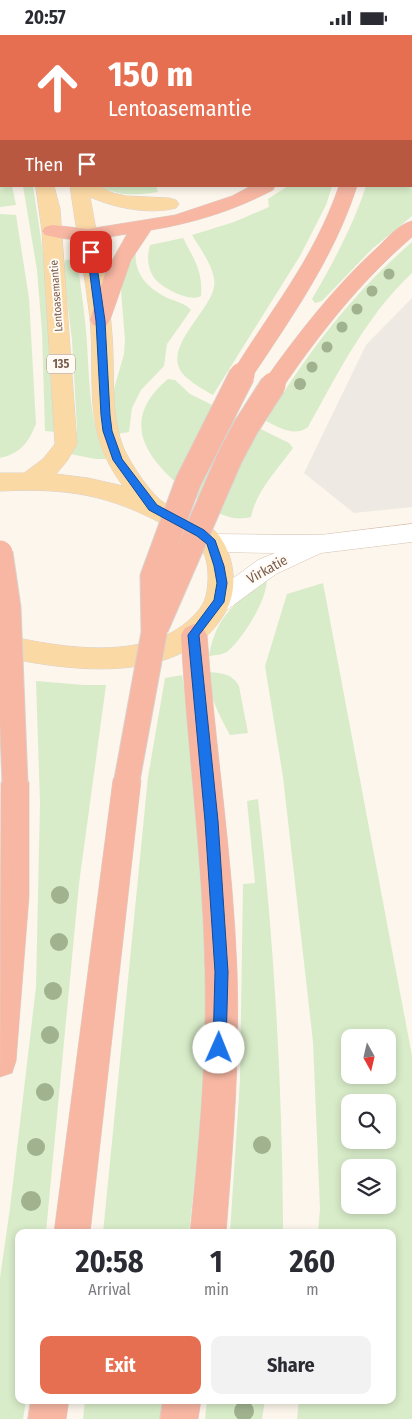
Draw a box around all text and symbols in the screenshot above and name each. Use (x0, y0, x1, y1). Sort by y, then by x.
text: 20:57 (25, 6, 66, 29)
text: 150 m (108, 53, 193, 95)
icon: ahead (25, 55, 90, 120)
text: Lentoasemantie (108, 95, 252, 122)
icon: arrive (73, 150, 101, 178)
text: Then (25, 153, 63, 176)
pin (70, 231, 112, 273)
icon: arrive (77, 238, 105, 266)
street label: Lentoasemantie (48, 260, 65, 332)
road number: 135 (47, 355, 75, 373)
street label: Virkatie (244, 551, 291, 587)
position arrow (192, 1021, 244, 1073)
north arrow (341, 1029, 396, 1084)
map controls (341, 1029, 396, 1214)
button: search (341, 1094, 396, 1149)
button: layers (341, 1159, 396, 1214)
text: 20:58 (76, 1244, 144, 1280)
text: 1 (210, 1244, 223, 1280)
text: 260 (289, 1244, 335, 1280)
text: Arrival (88, 1280, 131, 1299)
text: min (204, 1280, 229, 1299)
text: m (306, 1280, 319, 1299)
button: Exit (40, 1336, 201, 1394)
button: Share (211, 1336, 371, 1394)

